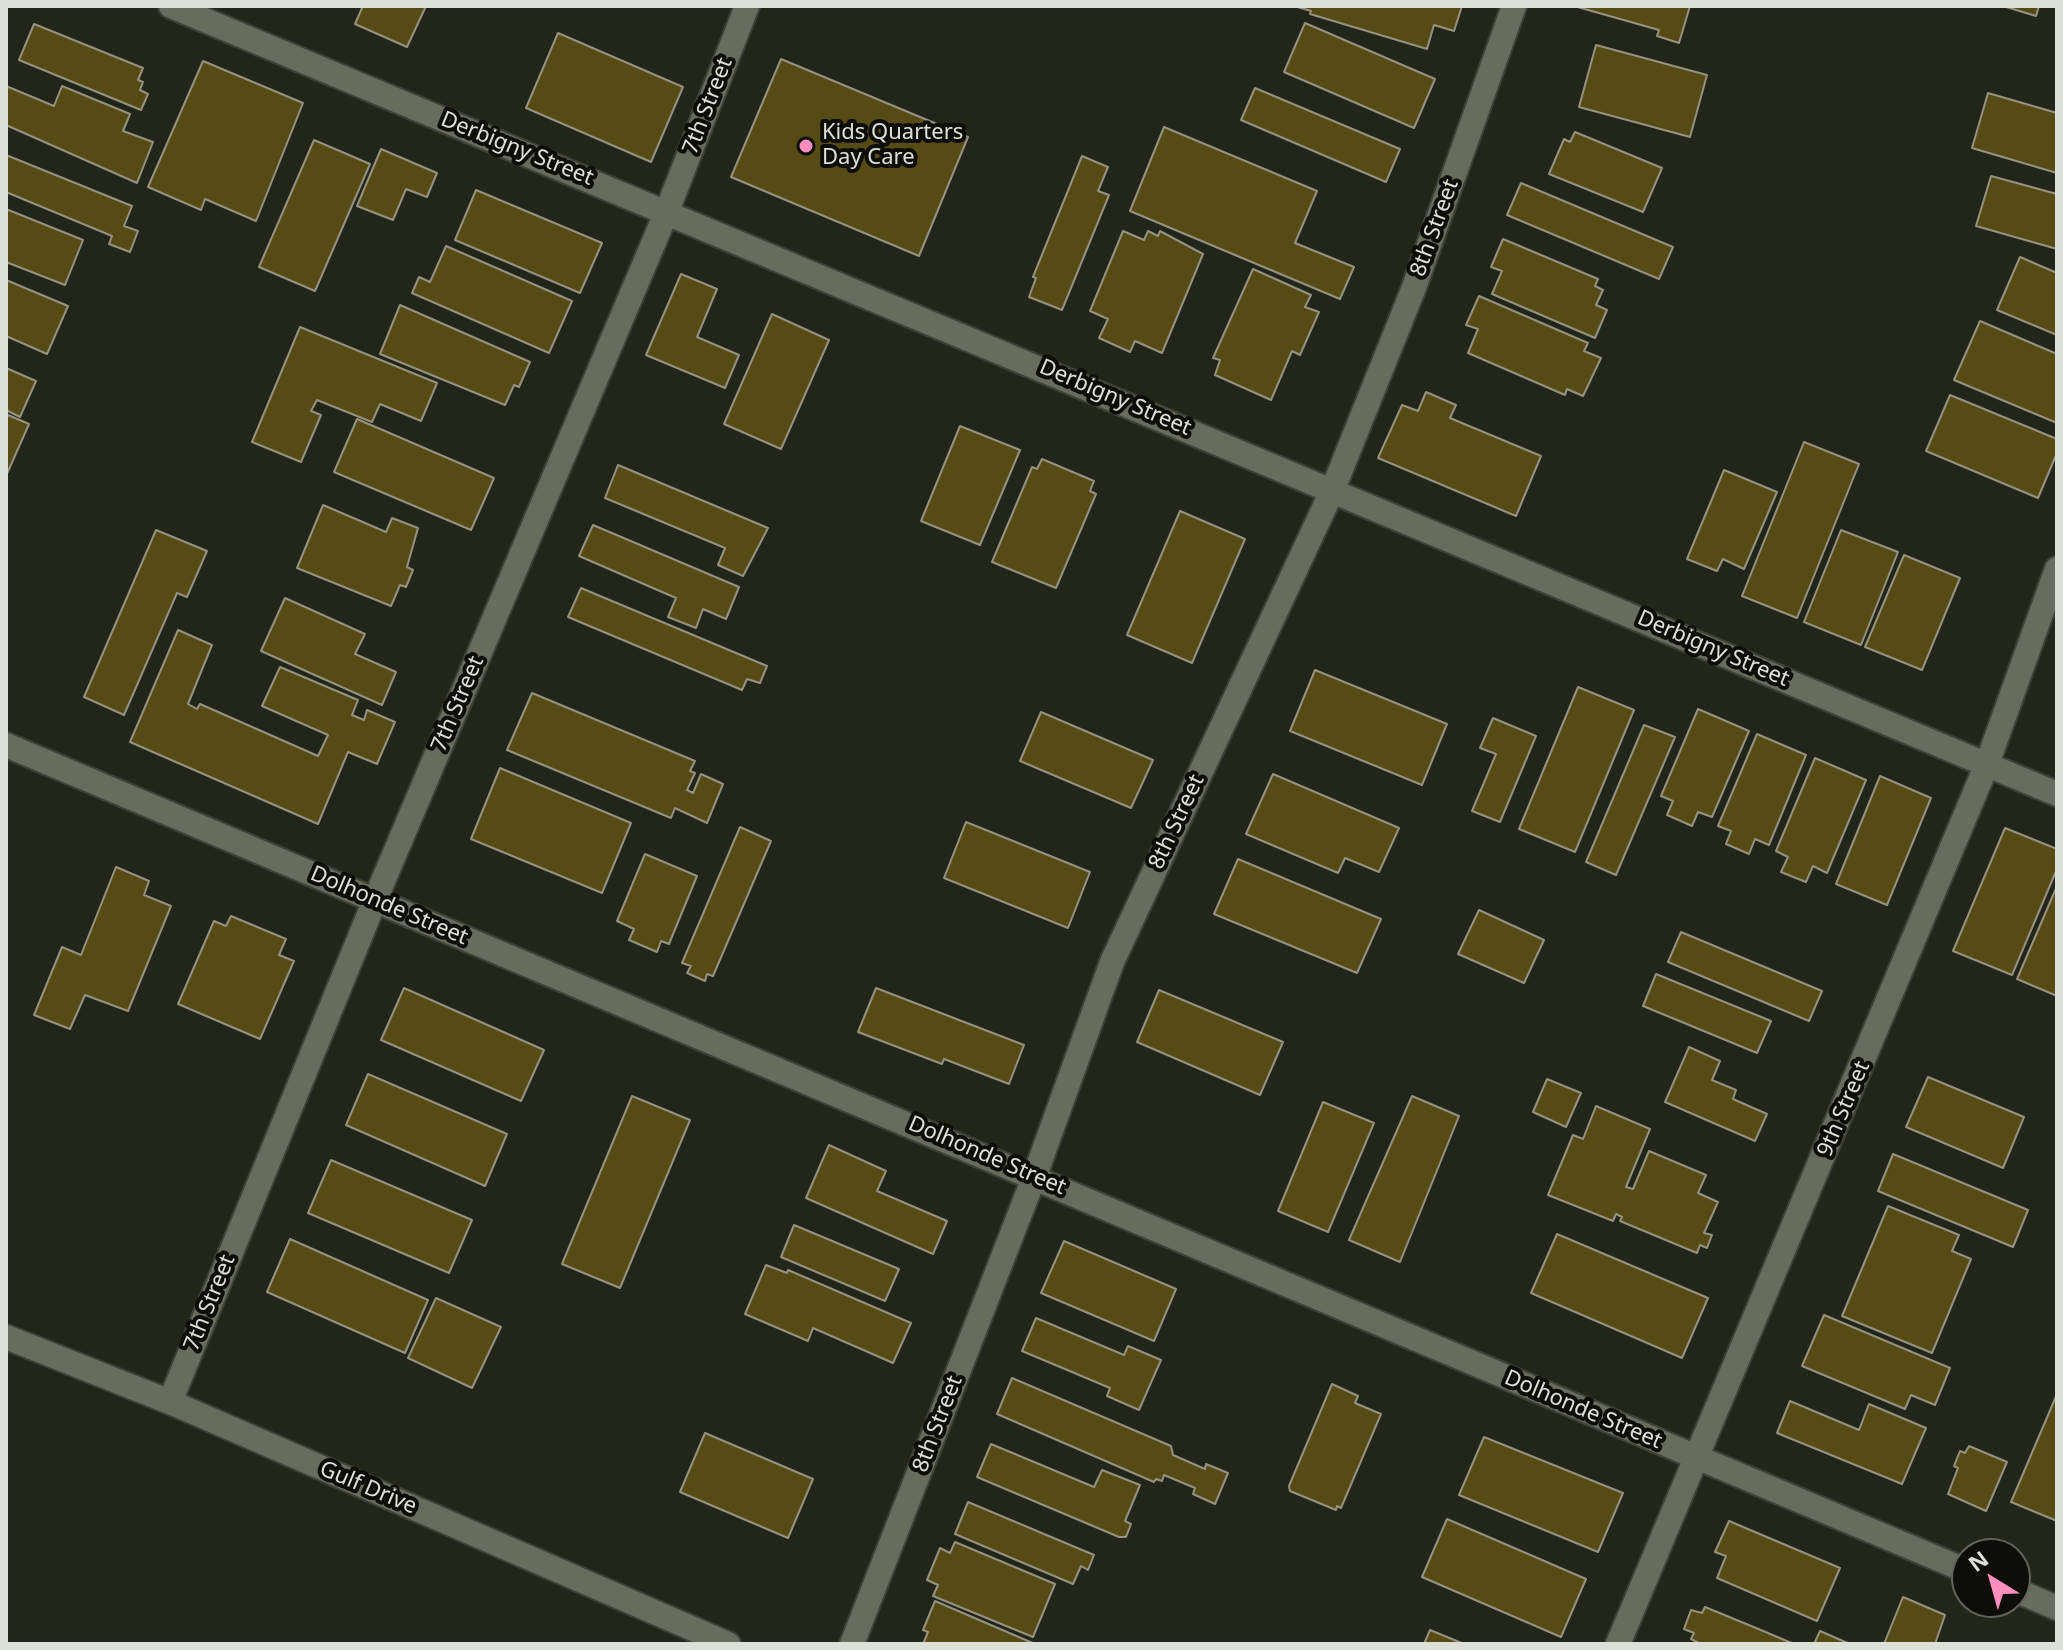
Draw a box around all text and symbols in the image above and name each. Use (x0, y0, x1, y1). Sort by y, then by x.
street label: 7th Street (678, 54, 738, 158)
street label: Derbigny Street (437, 106, 597, 192)
place label: Kids Quarters Day Care (822, 120, 963, 172)
marker: Kids Quarters Day Care (797, 137, 815, 155)
street label: 8th Street (1405, 176, 1465, 280)
street label: Derbigny Street (1035, 354, 1195, 442)
street label: Derbigny Street (1633, 605, 1793, 693)
street label: 7th Street (426, 652, 490, 756)
street label: 8th Street (1144, 771, 1210, 873)
street label: Dolhonde Street (306, 861, 472, 951)
street label: 9th Street (1812, 1057, 1876, 1161)
street label: Dolhonde Street (904, 1111, 1070, 1201)
street label: 7th Street (179, 1251, 241, 1355)
street label: Dolhonde Street (1500, 1365, 1666, 1455)
street label: 8th Street (908, 1372, 968, 1476)
street label: Gulf Drive (315, 1456, 421, 1520)
north arrow (1951, 1538, 2031, 1618)
text: N (1962, 1543, 1994, 1578)

